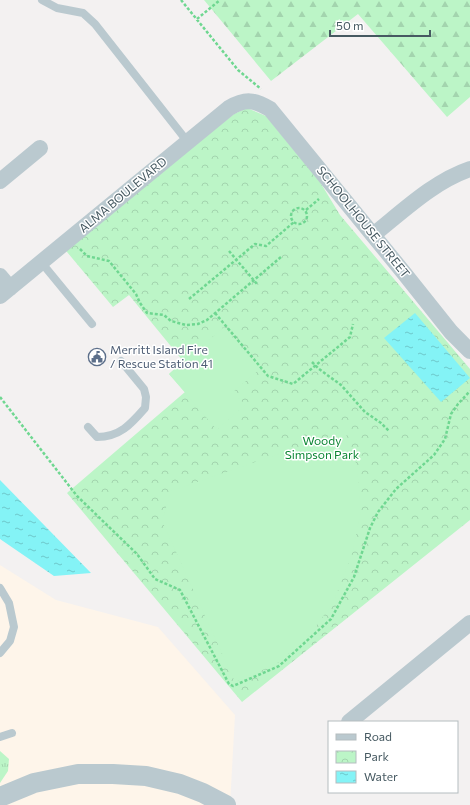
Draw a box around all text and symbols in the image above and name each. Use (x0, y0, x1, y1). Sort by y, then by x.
scale bar (330, 12, 430, 38)
text: 50 m (336, 18, 364, 32)
street label: ALMA BOULEVARD (76, 153, 169, 235)
street label: SCHOOLHOUSE STREET (315, 163, 413, 280)
place label: Merritt Island Fire / Rescue Station 41 (110, 342, 213, 370)
public building icon: Merritt Island Fire / Rescue Station 41 (87, 347, 107, 367)
park label: Woody Simpson Park (285, 433, 360, 461)
legend (328, 721, 458, 793)
text: Road (364, 729, 392, 743)
text: Park (364, 749, 390, 763)
text: Water (364, 769, 398, 783)

